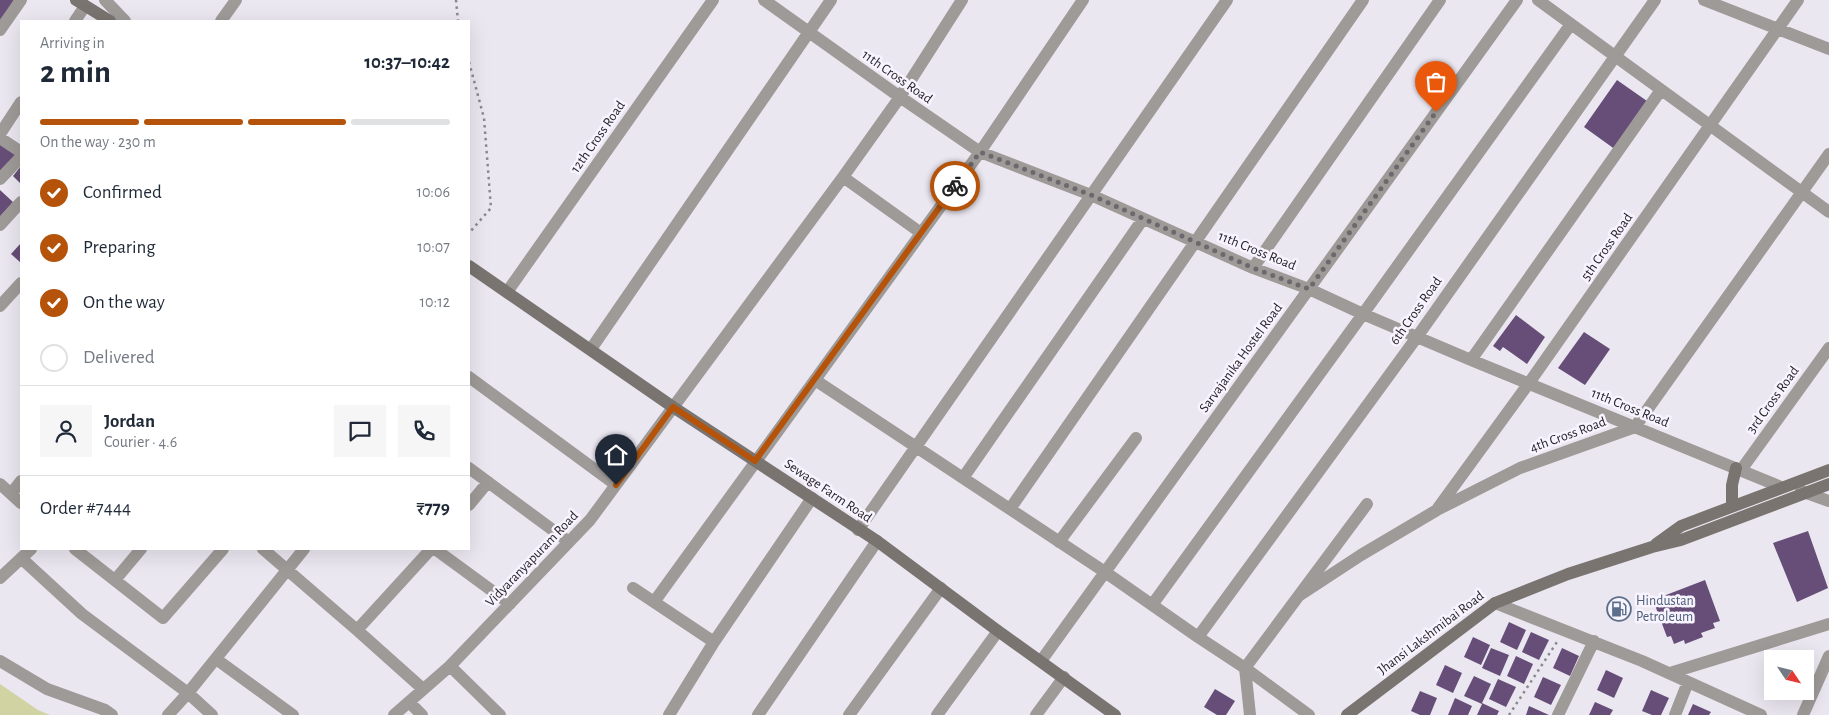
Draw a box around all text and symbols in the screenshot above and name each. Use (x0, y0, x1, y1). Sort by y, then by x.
text: Arriving in (40, 35, 105, 51)
street label: 11th Cross Road (859, 48, 935, 106)
text: 10:37–10:42 (364, 53, 450, 72)
text: 2 min (40, 56, 111, 88)
pin (1415, 61, 1457, 112)
icon: bag (1422, 68, 1450, 96)
street label: 12th Cross Road (568, 99, 628, 175)
text: On the way · 230 m (40, 134, 156, 150)
courier (930, 161, 980, 211)
icon: bike (941, 172, 969, 200)
icon: check (40, 179, 68, 207)
text: Confirmed (83, 183, 162, 202)
text: 10:06 (416, 184, 450, 200)
street label: 5th Cross Road (1579, 211, 1635, 283)
street label: 11th Cross Road (1216, 229, 1298, 273)
icon: check (40, 234, 68, 262)
text: Preparing (83, 238, 156, 257)
text: 10:07 (417, 239, 450, 255)
street label: 6th Cross Road (1387, 274, 1445, 348)
icon: check (40, 289, 68, 317)
text: On the way (83, 293, 165, 312)
text: 10:12 (420, 294, 450, 310)
street label: Sarvajanika Hostel Road (1197, 301, 1285, 415)
text: Delivered (83, 348, 155, 367)
street label: 3rd Cross Road (1744, 364, 1802, 436)
street label: 11th Cross Road (1589, 386, 1671, 430)
button: person (40, 405, 92, 457)
button: chat (334, 405, 386, 457)
button: phone (398, 405, 450, 457)
text: Jordan (104, 412, 155, 431)
street label: 4th Cross Road (1528, 415, 1608, 455)
text: Courier · 4.6 (104, 434, 177, 450)
pin (595, 434, 637, 485)
icon: home (602, 441, 630, 469)
street label: Sewage Farm Road (782, 457, 874, 525)
text: Order #7444 (40, 499, 131, 518)
text: ₹779 (416, 499, 450, 518)
street label: Vidyaranyapuram Road (483, 509, 581, 609)
street label: Jhansi Lakshmibai Road (1375, 589, 1487, 677)
place label: Hindustan Petroleum (1636, 594, 1694, 624)
fuel station icon: Hindustan Petroleum (1606, 596, 1632, 622)
north arrow (1764, 650, 1814, 700)
map controls (1764, 650, 1814, 700)

